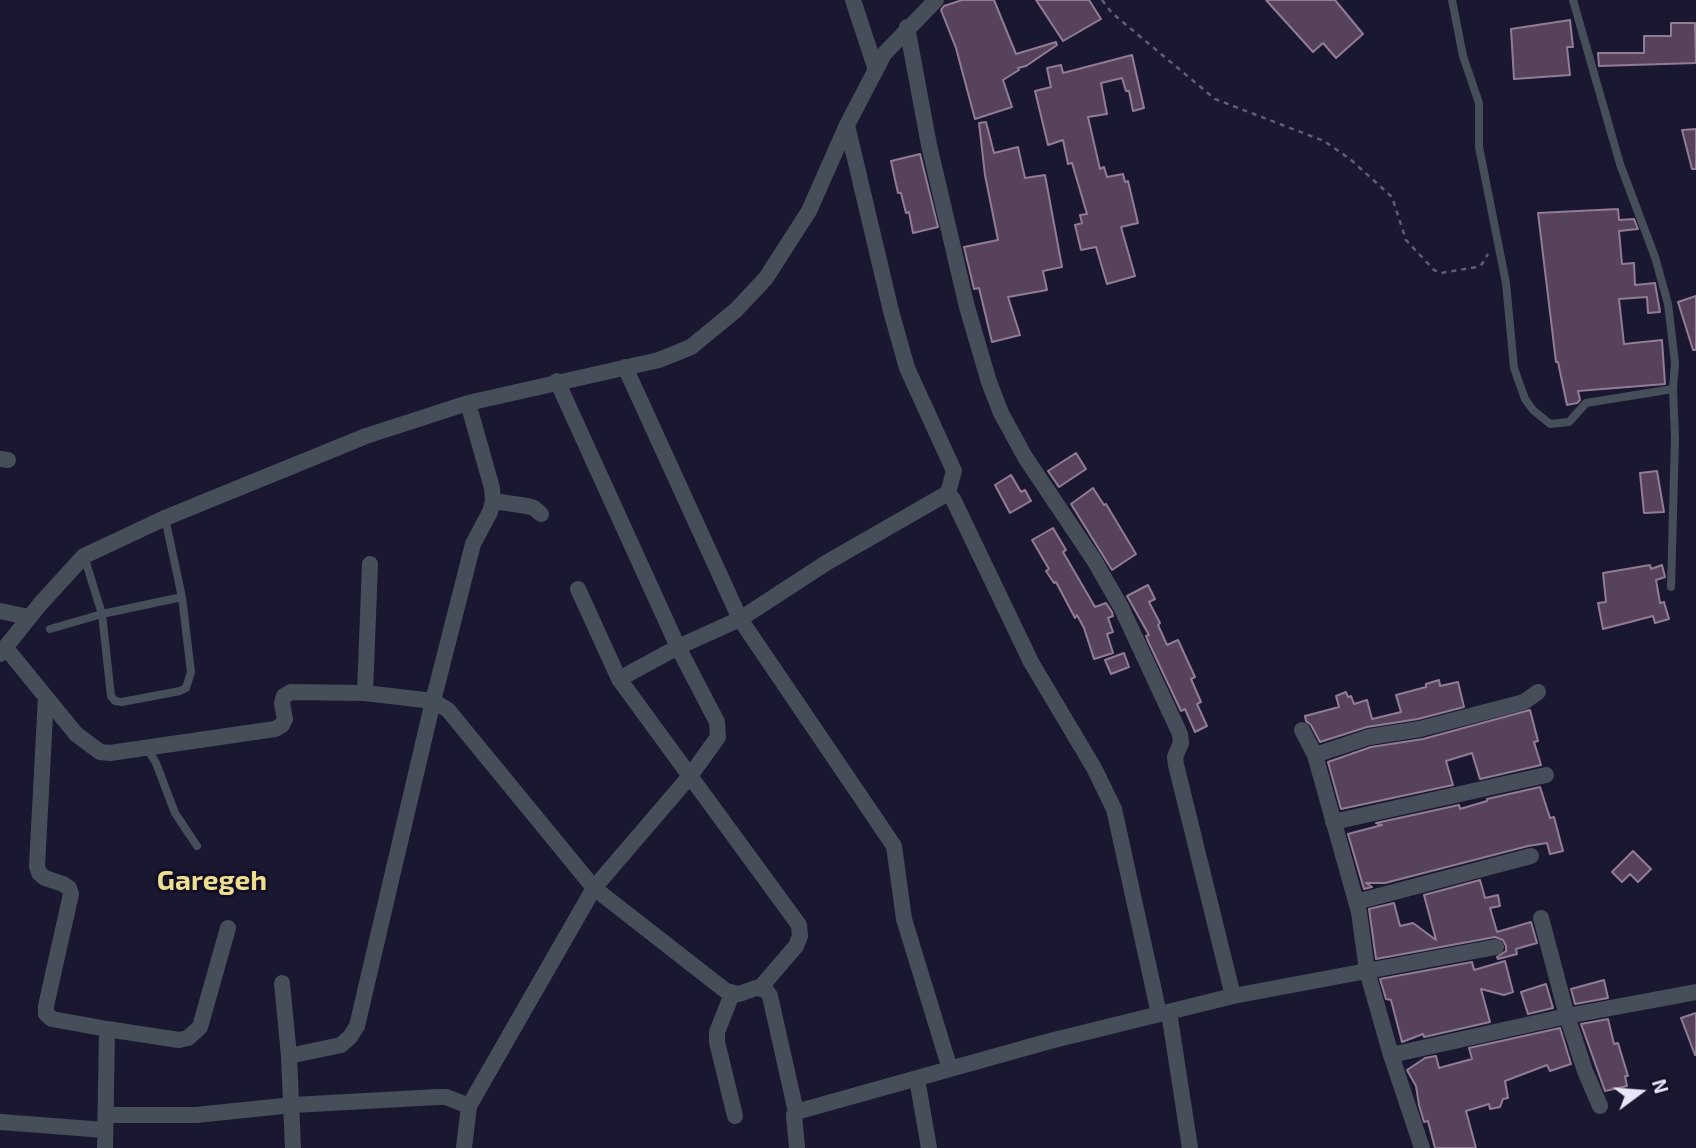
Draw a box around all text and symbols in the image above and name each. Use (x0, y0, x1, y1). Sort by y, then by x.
district label: Garegeh (157, 864, 267, 898)
north arrow (1605, 1057, 1675, 1127)
text: N (1648, 1076, 1674, 1096)

